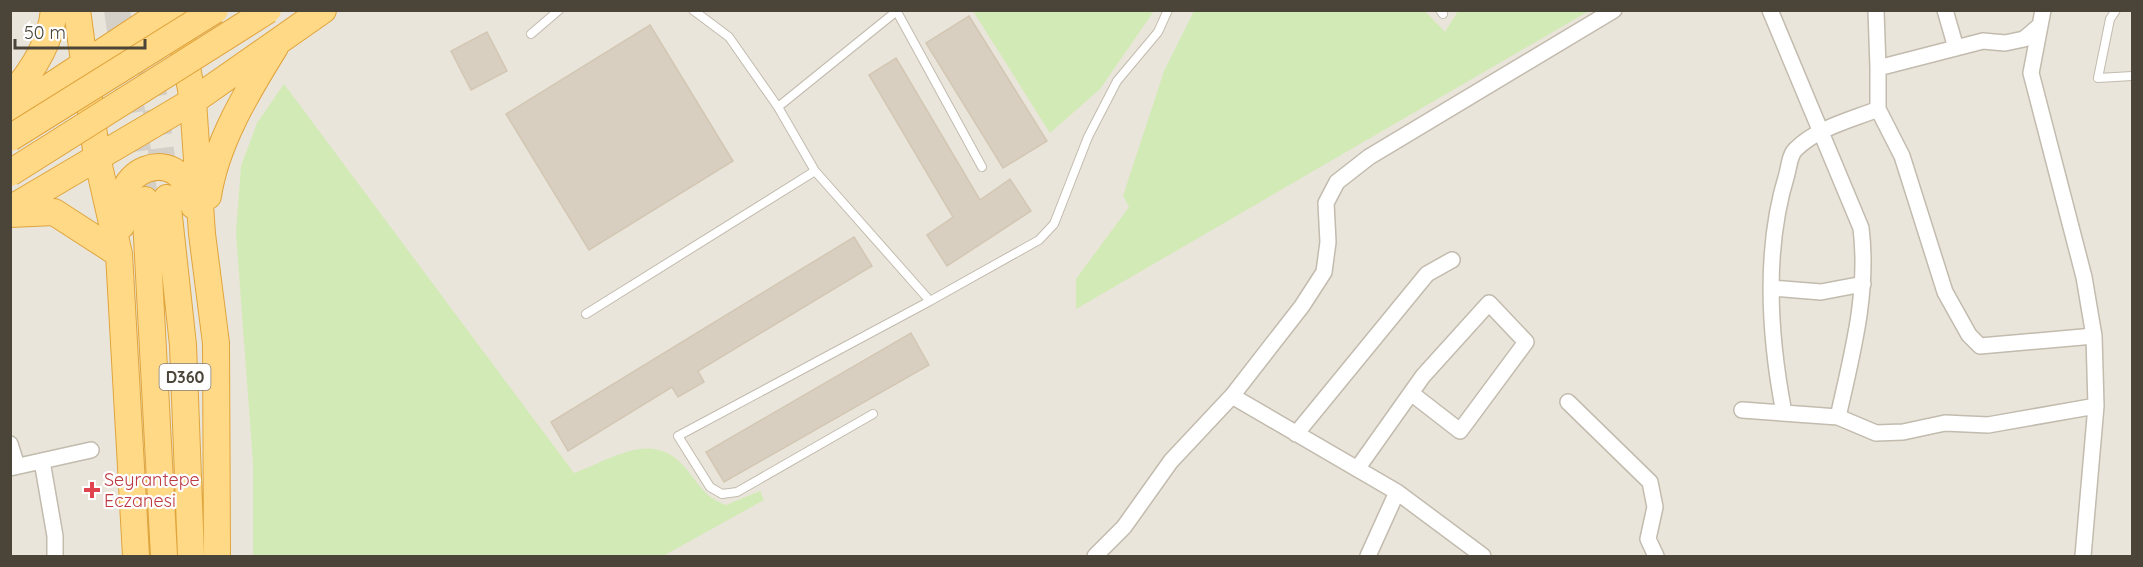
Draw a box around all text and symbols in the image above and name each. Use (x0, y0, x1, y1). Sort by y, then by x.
scale bar (15, 12, 146, 50)
text: 50 m (24, 21, 66, 44)
road number: D360 (160, 364, 210, 390)
place label: Seyrantepe Eczanesi (104, 468, 200, 512)
marker: Seyrantepe Eczanesi (85, 483, 99, 497)

